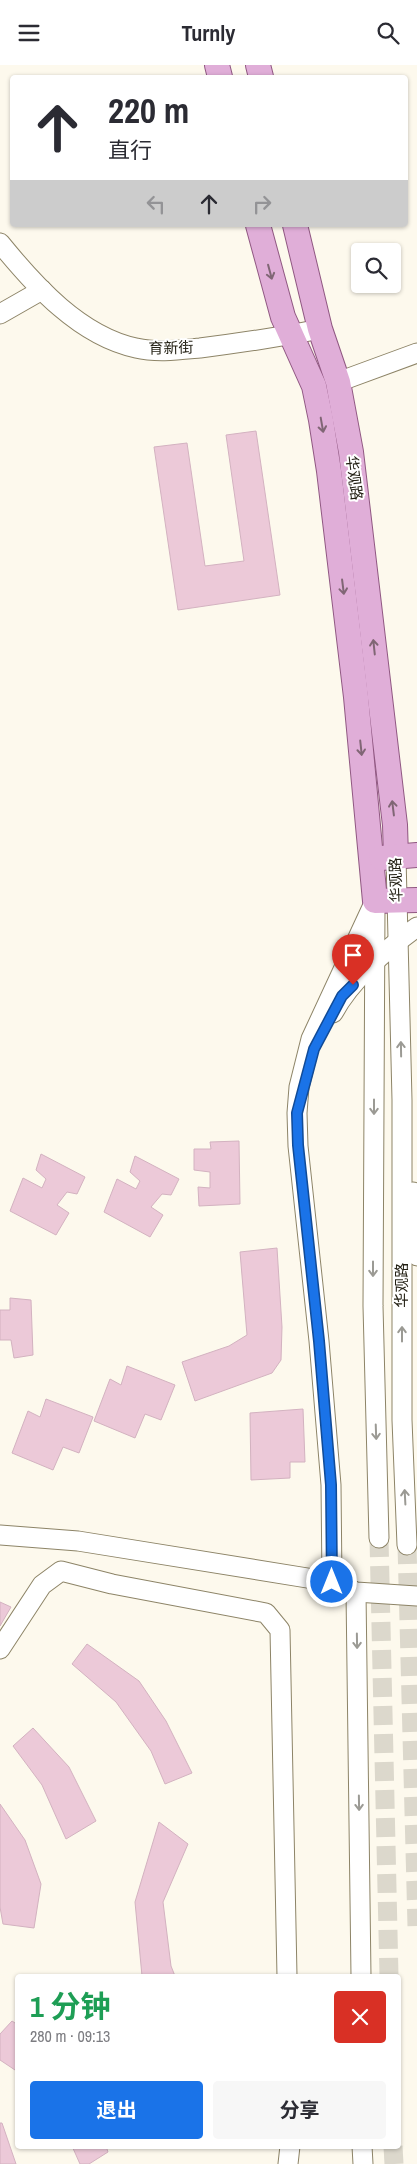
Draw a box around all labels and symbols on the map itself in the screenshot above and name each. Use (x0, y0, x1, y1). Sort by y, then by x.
one-way arrow (266, 264, 275, 280)
street label: 育新街 (148, 337, 194, 358)
one-way arrow (317, 417, 327, 433)
street label: 华观路 (341, 454, 368, 502)
one-way arrow (338, 578, 348, 594)
one-way arrow (369, 639, 379, 655)
one-way arrow (357, 740, 366, 756)
one-way arrow (388, 800, 398, 816)
street label: 华观路 (384, 857, 407, 903)
pin (332, 934, 374, 985)
one-way arrow (396, 1041, 405, 1057)
one-way arrow (369, 1098, 379, 1115)
one-way arrow (368, 1261, 378, 1277)
street label: 华观路 (391, 1262, 412, 1308)
one-way arrow (397, 1326, 407, 1342)
one-way arrow (372, 1424, 381, 1440)
one-way arrow (401, 1489, 410, 1505)
position arrow (305, 1555, 357, 1607)
one-way arrow (352, 1632, 362, 1648)
one-way arrow (354, 1794, 364, 1811)

